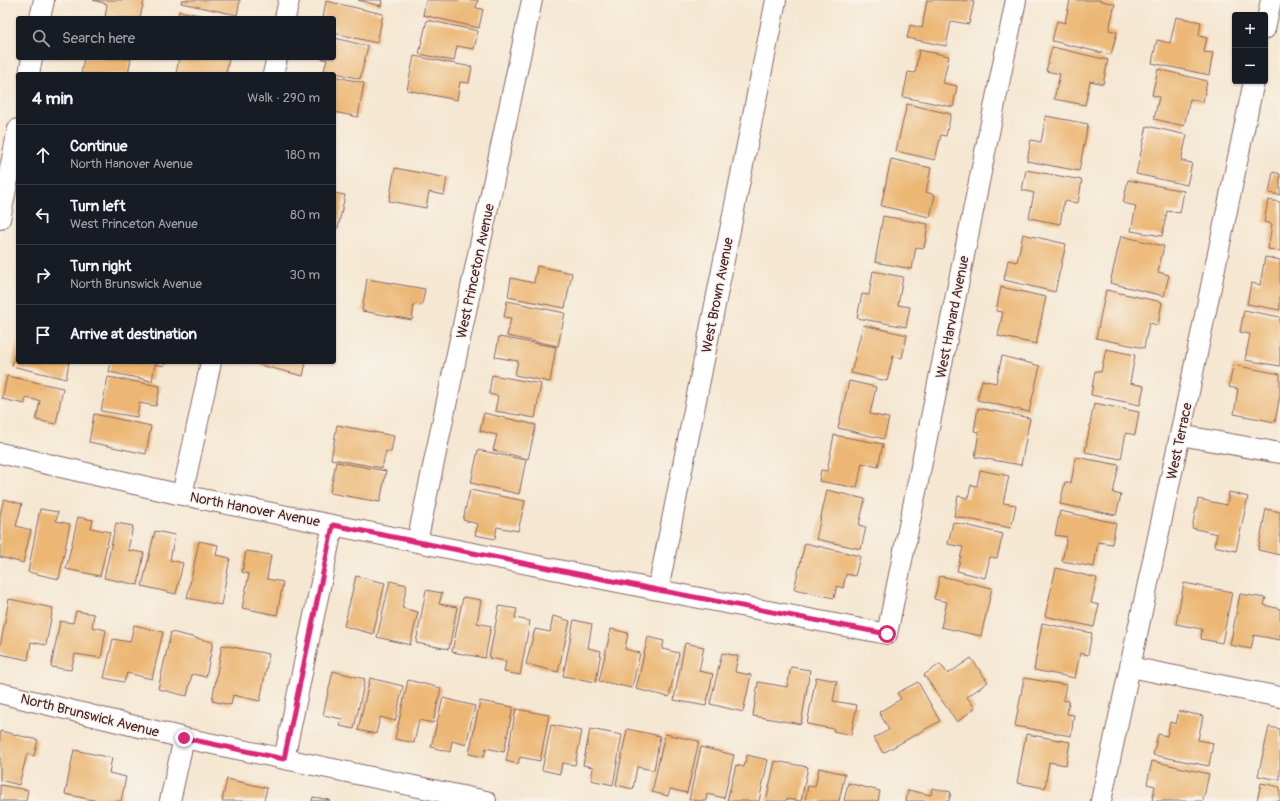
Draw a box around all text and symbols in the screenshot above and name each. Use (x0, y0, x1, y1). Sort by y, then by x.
map controls (1232, 12, 1268, 84)
button: + (1232, 12, 1268, 48)
search box (16, 16, 336, 60)
icon: search (30, 27, 52, 49)
text: Search here (62, 29, 135, 48)
button: − (1232, 48, 1268, 84)
text: 4 min (32, 88, 73, 109)
text: Walk · 290 m (247, 90, 320, 106)
text: Continue (70, 137, 128, 156)
icon: ahead (32, 144, 54, 166)
text: 180 m (285, 147, 320, 163)
text: North Hanover Avenue (70, 156, 193, 172)
text: Turn left (70, 197, 126, 216)
street label: West Princeton Avenue (453, 202, 498, 340)
icon: left (32, 204, 54, 226)
text: 80 m (290, 207, 320, 223)
text: West Princeton Avenue (70, 216, 198, 232)
street label: West Brown Avenue (698, 236, 737, 354)
street label: West Harvard Avenue (932, 254, 973, 380)
text: Turn right (70, 257, 131, 276)
icon: right (32, 264, 54, 286)
text: 30 m (290, 267, 320, 283)
text: North Brunswick Avenue (70, 276, 202, 292)
icon: arrive (32, 324, 54, 346)
text: Arrive at destination (70, 325, 197, 344)
street label: West Terrace (1163, 401, 1196, 481)
street label: North Hanover Avenue (188, 489, 321, 530)
route start (878, 625, 896, 643)
street label: North Brunswick Avenue (19, 690, 161, 741)
route end (175, 729, 193, 747)

